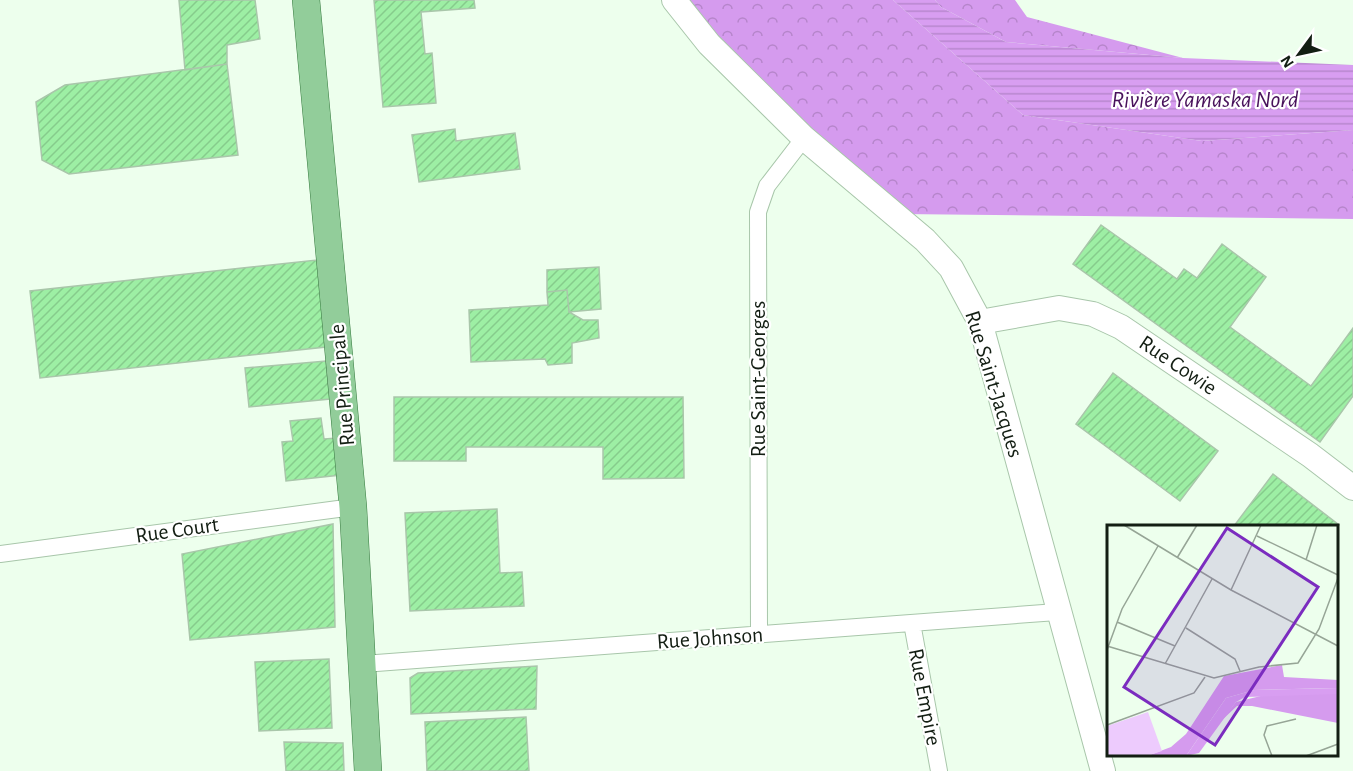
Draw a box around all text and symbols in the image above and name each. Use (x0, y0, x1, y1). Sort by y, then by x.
north arrow (1269, 24, 1329, 84)
text: N (1278, 53, 1297, 71)
water label: Rivière Yamaska Nord (1111, 88, 1299, 112)
street label: Rue Saint-Georges (747, 301, 769, 457)
street label: Rue Saint-Jacques (961, 308, 1027, 460)
street label: Rue Principale (326, 323, 358, 447)
street label: Rue Cowie (1135, 331, 1221, 399)
street label: Rue Court (134, 513, 220, 547)
inset map (1107, 525, 1338, 756)
street label: Rue Johnson (656, 623, 764, 653)
street label: Rue Empire (905, 647, 945, 747)

